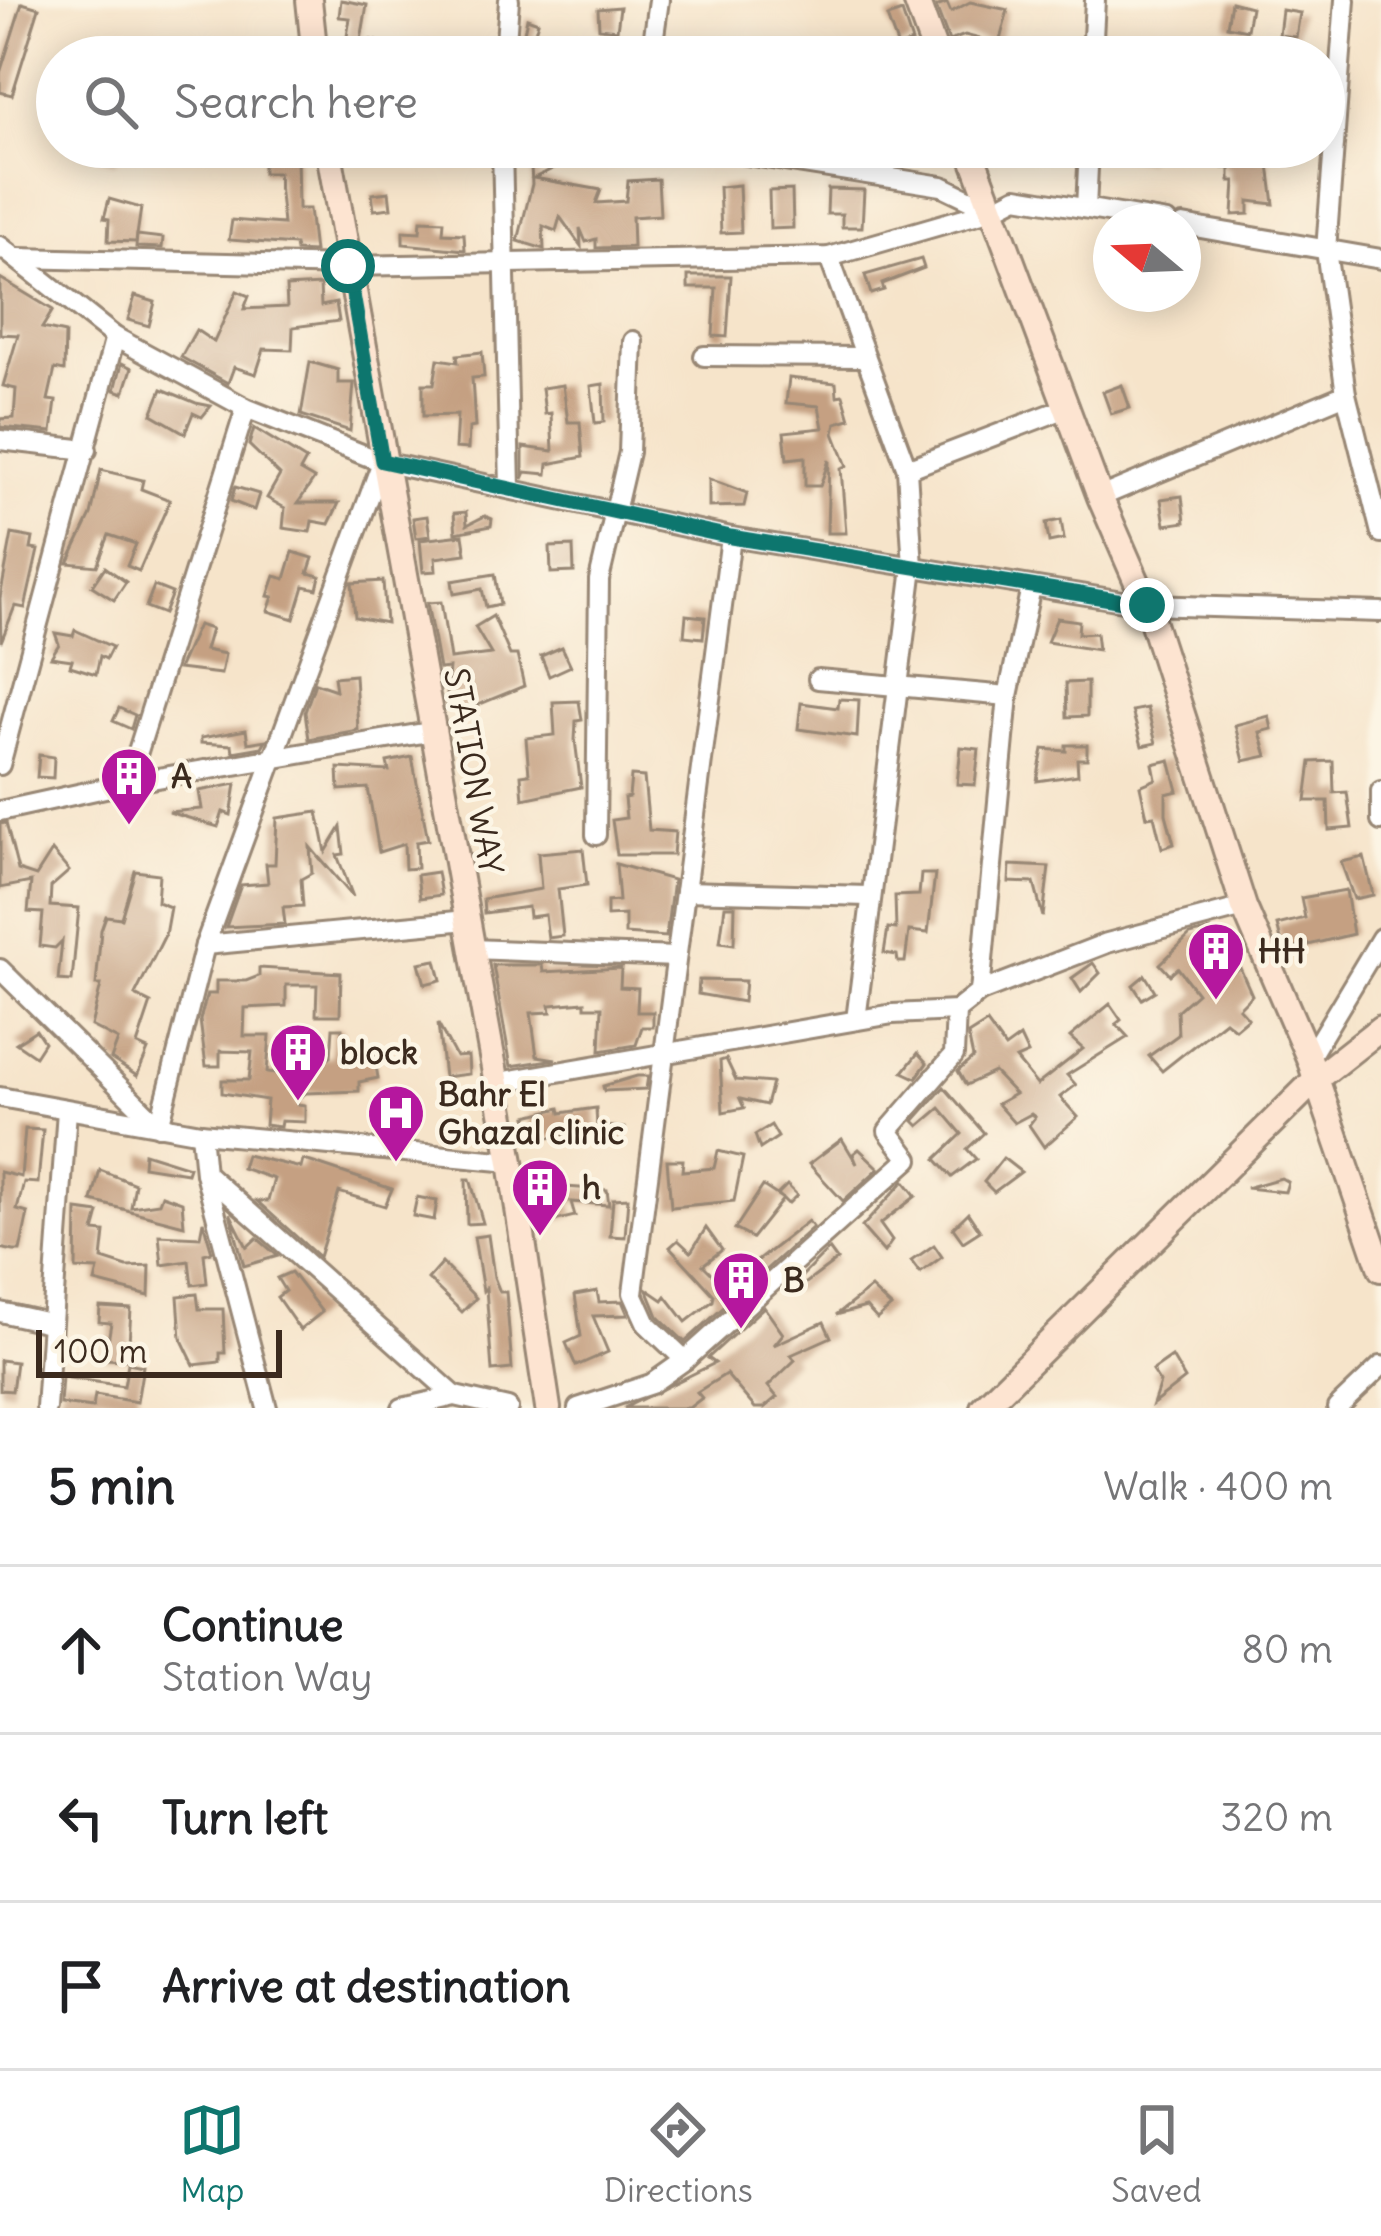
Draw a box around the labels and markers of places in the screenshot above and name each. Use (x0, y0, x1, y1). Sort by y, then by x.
building icon: A (98, 745, 160, 827)
place label: A (171, 755, 192, 797)
building icon: HH (1185, 920, 1247, 1002)
place label: HH (1258, 930, 1305, 972)
building icon: block (267, 1021, 329, 1103)
place label: block (340, 1031, 418, 1073)
place label: Bahr El Ghazal clinic (438, 1073, 624, 1153)
hospital icon: Bahr El Ghazal clinic (365, 1082, 427, 1164)
building icon: h (509, 1156, 571, 1238)
place label: h (582, 1166, 601, 1208)
building icon: B (710, 1249, 772, 1331)
place label: B (783, 1259, 805, 1301)

